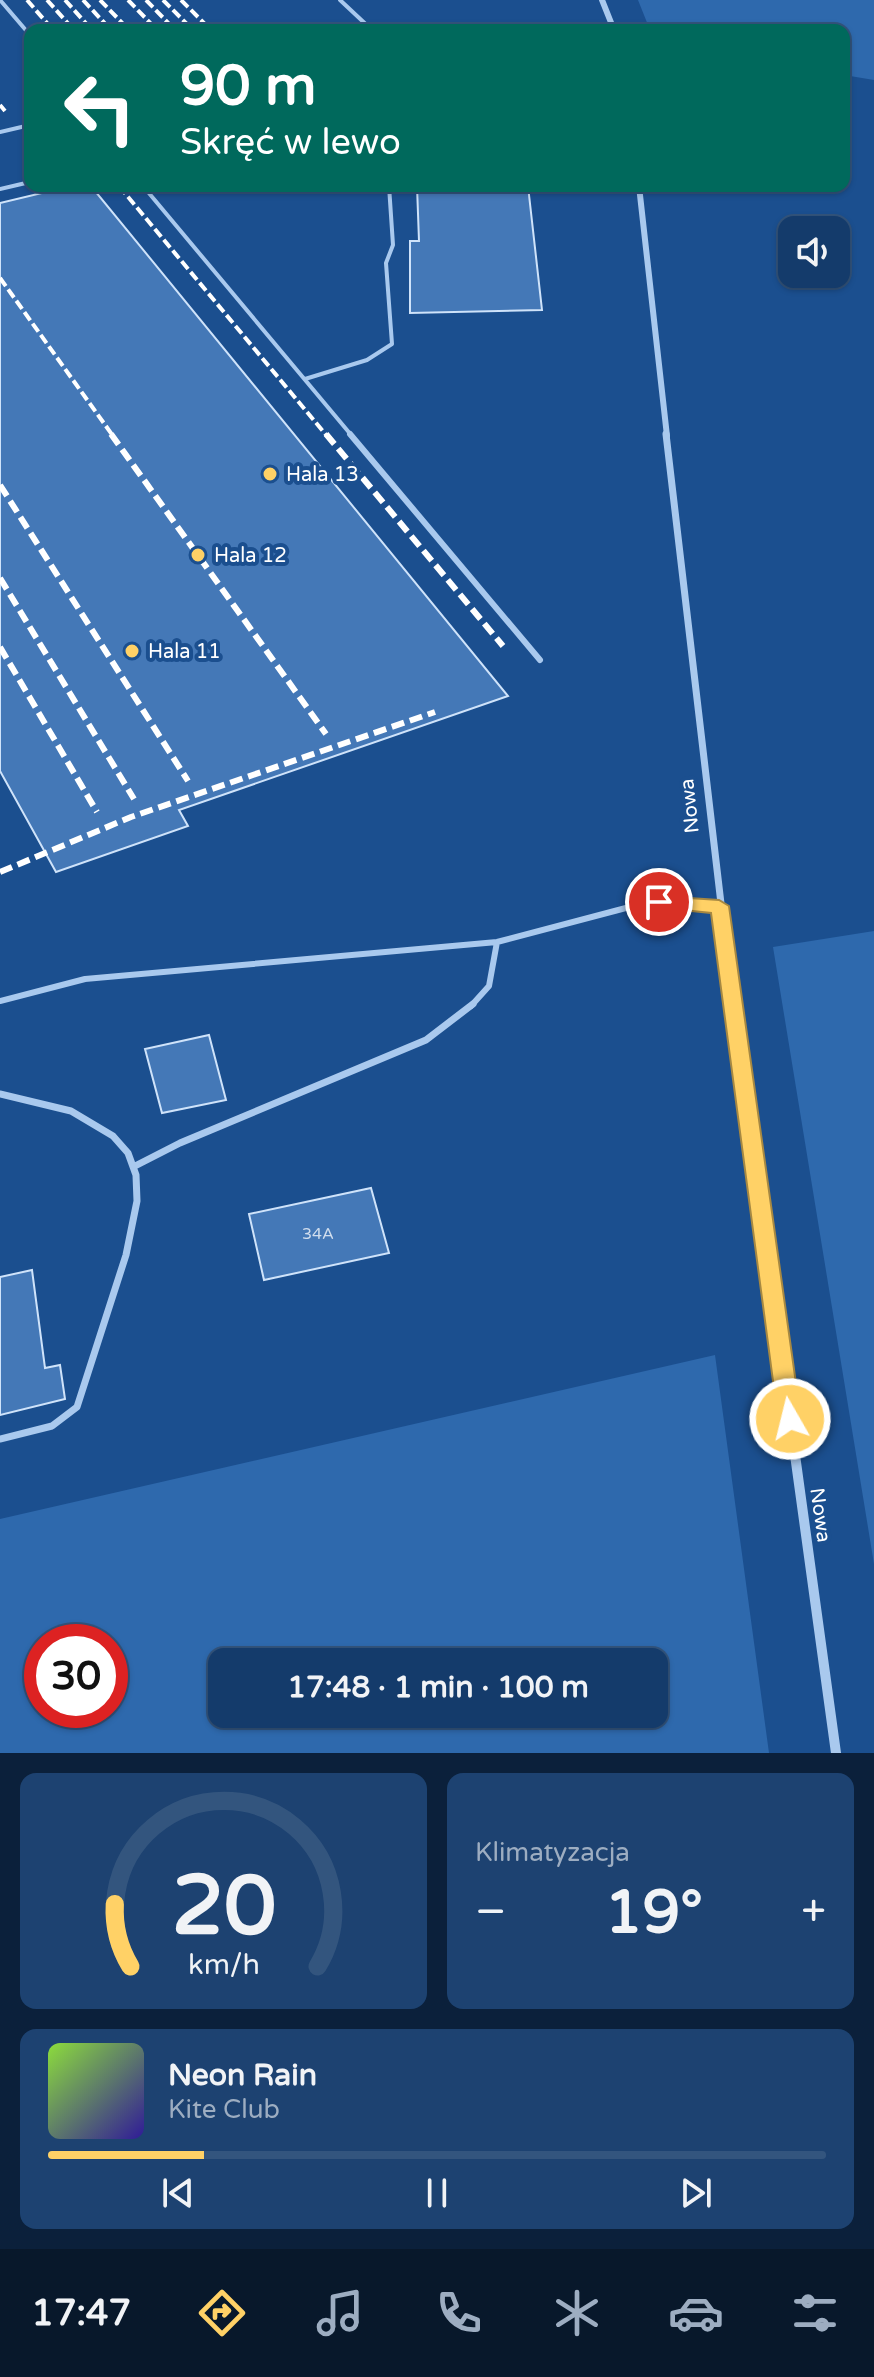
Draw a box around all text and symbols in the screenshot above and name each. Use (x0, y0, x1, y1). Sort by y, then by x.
text: 90 m (180, 53, 316, 120)
icon: left (48, 56, 152, 160)
text: Skręć w lewo (180, 121, 401, 164)
map controls (778, 216, 850, 288)
button: sound (778, 216, 850, 288)
place label: Hala 13 (286, 463, 359, 487)
marker: Hala 13 (261, 465, 279, 483)
place label: Hala 12 (214, 544, 287, 568)
marker: Hala 12 (189, 546, 207, 564)
place label: Hala 11 (148, 640, 221, 664)
marker: Hala 11 (123, 642, 141, 660)
street label: Nowa (675, 777, 705, 834)
pin (625, 868, 693, 936)
icon: arrive (637, 880, 681, 924)
house number: 34A (302, 1224, 334, 1244)
position arrow (748, 1377, 832, 1461)
street label: Nowa (804, 1486, 836, 1544)
speed limit sign: 30 (24, 1624, 128, 1728)
text: 17:48 · 1 min · 100 m (287, 1669, 589, 1706)
text: Klimatyzacja (475, 1837, 630, 1868)
text: 20 (171, 1857, 276, 1957)
text: 19° (605, 1877, 703, 1949)
text: − (475, 1886, 506, 1939)
text: + (801, 1886, 826, 1939)
text: km/h (188, 1948, 259, 1982)
text: Neon Rain (168, 2057, 317, 2094)
text: Kite Club (168, 2094, 280, 2125)
icon: previous (156, 2171, 200, 2215)
icon: pause (415, 2171, 459, 2215)
icon: next (674, 2171, 718, 2215)
icon: directions (194, 2285, 250, 2341)
icon: music (312, 2285, 368, 2341)
icon: phone (431, 2285, 487, 2341)
icon: climate (549, 2285, 605, 2341)
icon: car (668, 2285, 724, 2341)
icon: filters (787, 2285, 843, 2341)
text: 17:47 (31, 2292, 131, 2335)

